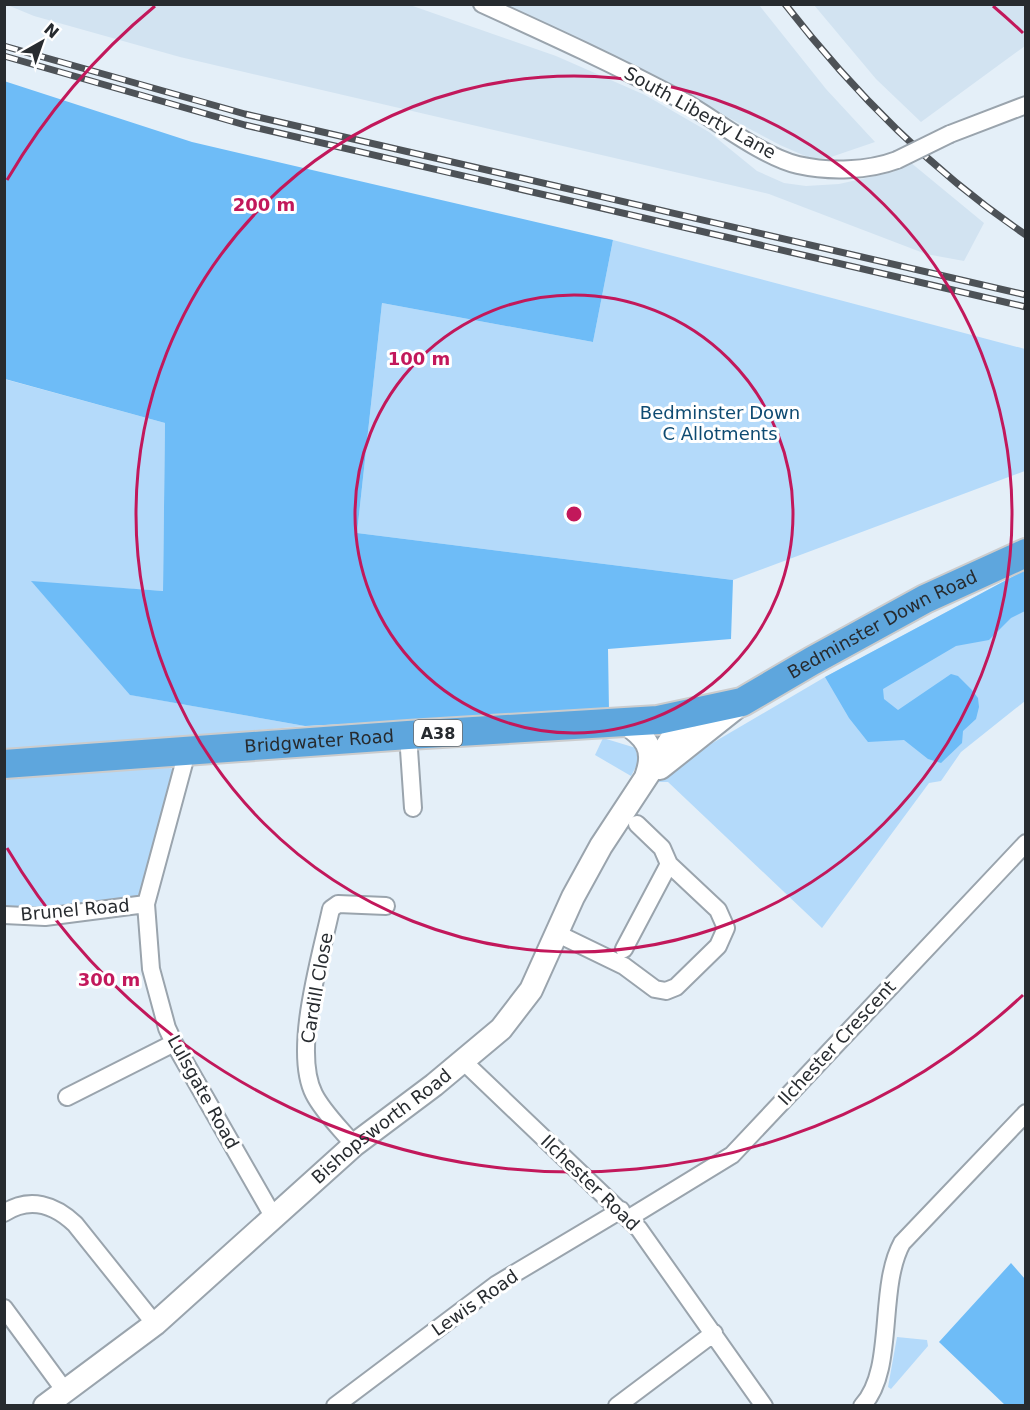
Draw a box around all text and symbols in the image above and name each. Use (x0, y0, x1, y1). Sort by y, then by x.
north arrow (12, 12, 72, 72)
text: N (40, 19, 63, 42)
street label: South Liberty Lane (621, 62, 780, 163)
text: 200 m (233, 194, 295, 215)
text: 100 m (388, 348, 450, 369)
park label: Bedminster Down C Allotments (640, 402, 800, 444)
centre of rings (564, 504, 584, 524)
street label: Bedminster Down Road (784, 566, 980, 683)
road number: A38 (414, 720, 462, 746)
street label: Bridgwater Road (244, 725, 395, 757)
street label: Brunel Road (19, 894, 130, 925)
street label: Cardill Close (296, 931, 337, 1045)
text: 300 m (78, 969, 140, 990)
street label: Ilchester Crescent (773, 976, 900, 1109)
street label: Lulsgate Road (163, 1031, 243, 1152)
street label: Bishopsworth Road (307, 1064, 455, 1188)
street label: Ilchester Road (537, 1130, 644, 1235)
street label: Lewis Road (427, 1265, 522, 1340)

